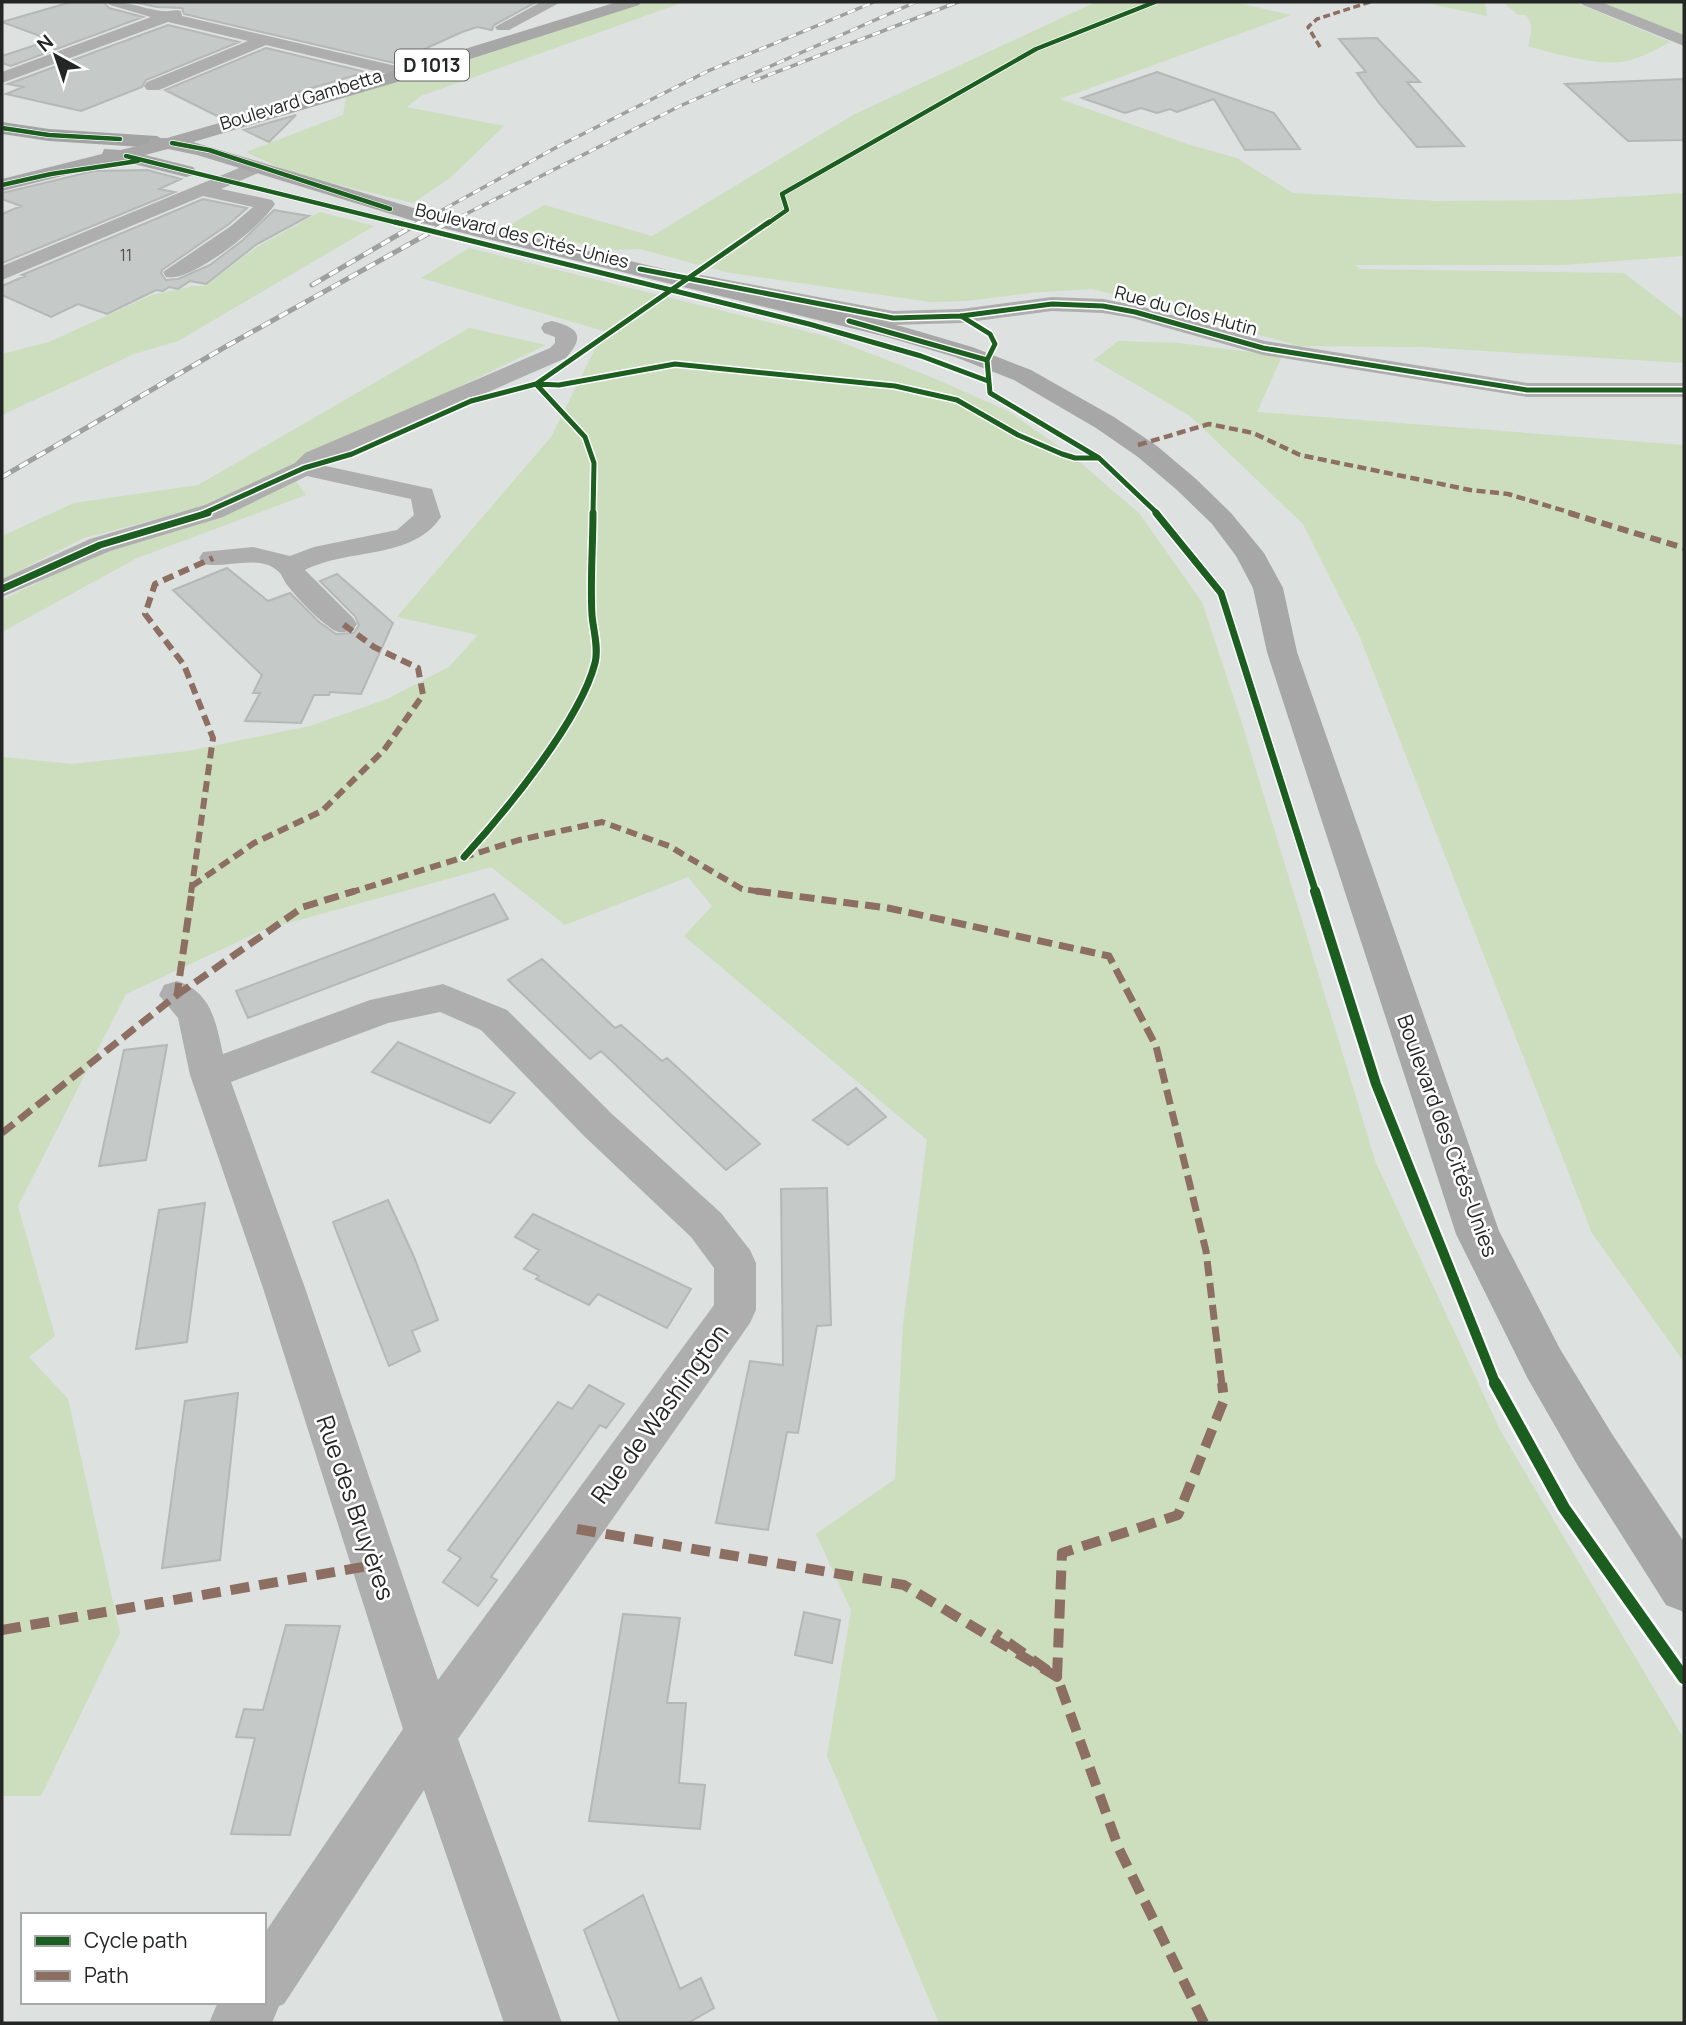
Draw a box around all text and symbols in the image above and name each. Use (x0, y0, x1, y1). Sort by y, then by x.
north arrow (21, 21, 91, 91)
text: N (31, 29, 59, 57)
road number: D 1013 (395, 50, 469, 80)
street label: Boulevard Gambetta (217, 63, 385, 135)
street label: Boulevard des Cités-Unies (413, 197, 632, 273)
house number: 11 (120, 244, 132, 266)
street label: Rue du Clos Hutin (1112, 279, 1260, 341)
street label: Boulevard des Cités-Unies (1391, 1011, 1505, 1261)
street label: Rue de Washington (582, 1317, 735, 1510)
street label: Rue des Bruyères (309, 1411, 403, 1604)
legend (21, 1913, 266, 2004)
text: Cycle path (84, 1926, 187, 1954)
text: Path (84, 1961, 129, 1989)

